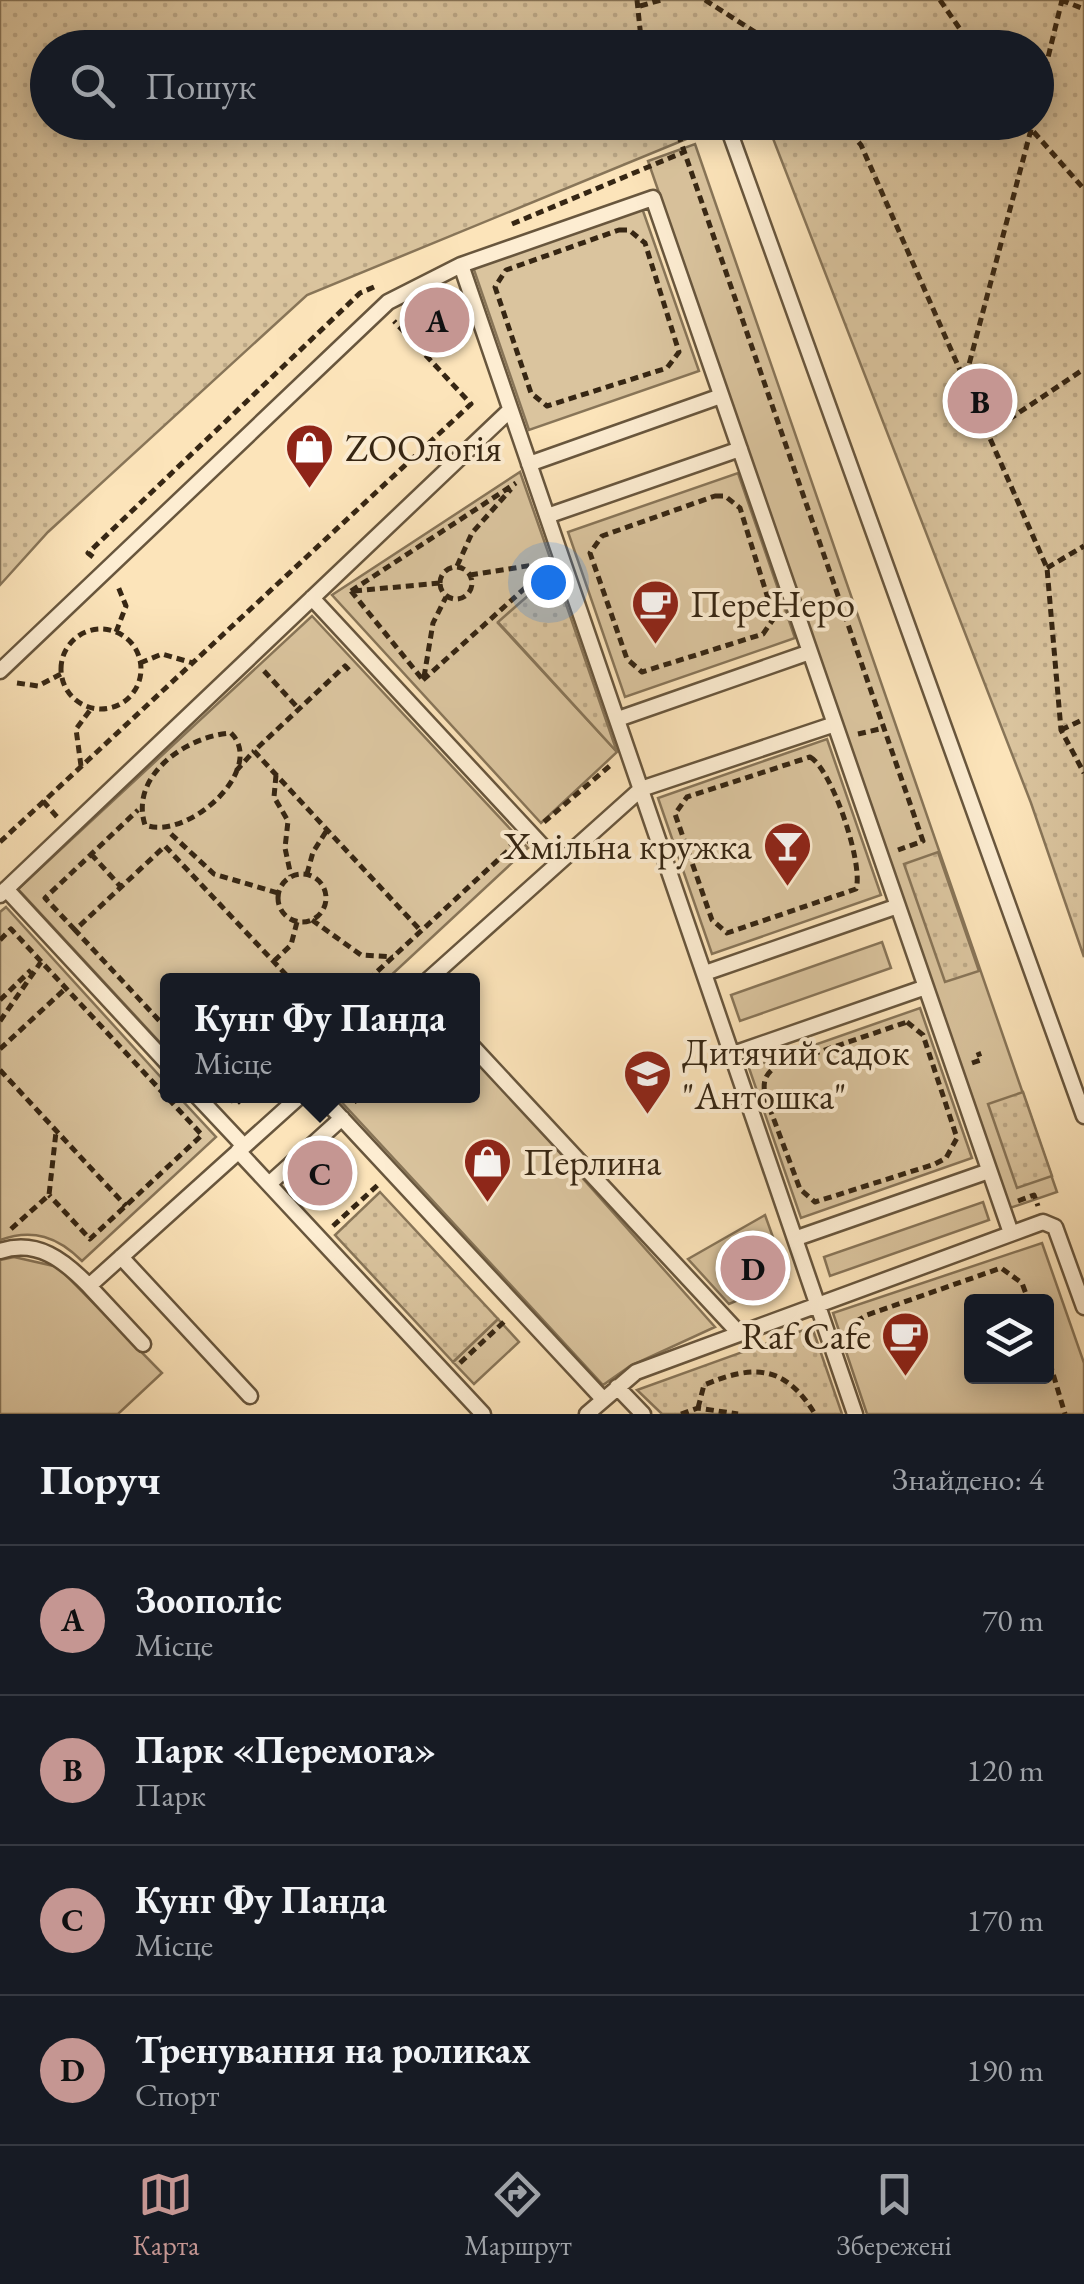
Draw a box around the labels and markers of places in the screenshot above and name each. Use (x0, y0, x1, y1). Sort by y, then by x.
pin: A (404, 282, 470, 358)
pin: B (948, 364, 1012, 438)
shop icon: ZООлогія (284, 422, 336, 490)
place label: ZООлогія (345, 423, 502, 472)
cafe icon: ПереНеро (629, 578, 681, 646)
place label: ПереНеро (690, 579, 855, 628)
bar icon: Хмільна кружка (761, 820, 813, 888)
place label: Хмільна кружка (502, 821, 753, 870)
place label: Дитячий садок "Антошка" (682, 1027, 910, 1120)
school or university icon: Дитячий садок "Антошка" (621, 1048, 673, 1116)
pin: C (288, 1136, 352, 1210)
shop icon: Перлина (462, 1136, 514, 1204)
place label: Перлина (523, 1137, 662, 1186)
pin: D (720, 1230, 786, 1306)
cafe icon: Raf Cafe (880, 1310, 932, 1378)
place label: Raf Cafe (741, 1311, 871, 1360)

